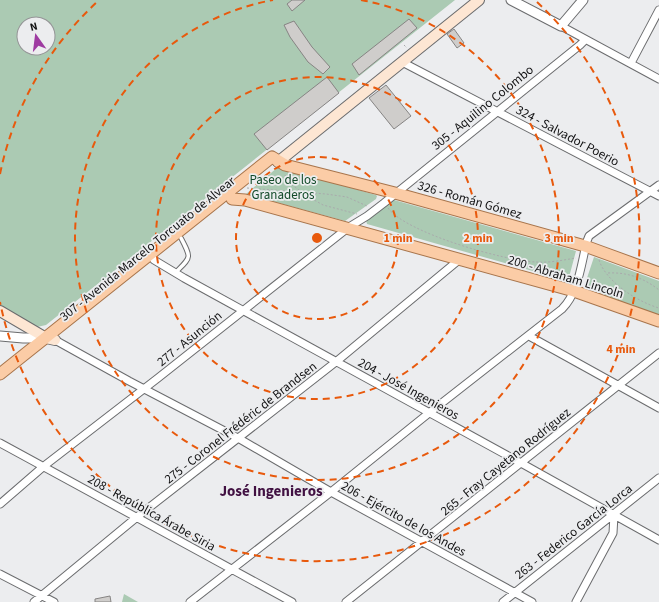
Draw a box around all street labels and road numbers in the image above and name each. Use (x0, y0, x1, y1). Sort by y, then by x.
street label: 305 - Aquilino Colombo (428, 61, 537, 155)
street label: 324 - Salvador Poerio (513, 101, 622, 171)
street label: 307 - Avenida Marcelo Torcuato de Alvear (56, 172, 240, 325)
street label: 326 - Román Gómez (415, 176, 524, 224)
street label: 200 - Abraham Lincoln (506, 251, 626, 303)
street label: 277 - Asunción (153, 307, 226, 371)
street label: 204 - José Ingenieros (355, 354, 463, 424)
street label: 275 - Coronel Frédéric de Brandsen (161, 358, 321, 488)
street label: 265 - Fray Cayetano Rodríguez (437, 403, 575, 520)
street label: 208 - República Árabe Siria (84, 470, 219, 556)
street label: 206 - Ejército de los Andes (338, 477, 470, 561)
street label: 263 - Federico García Lorca (511, 480, 636, 584)

